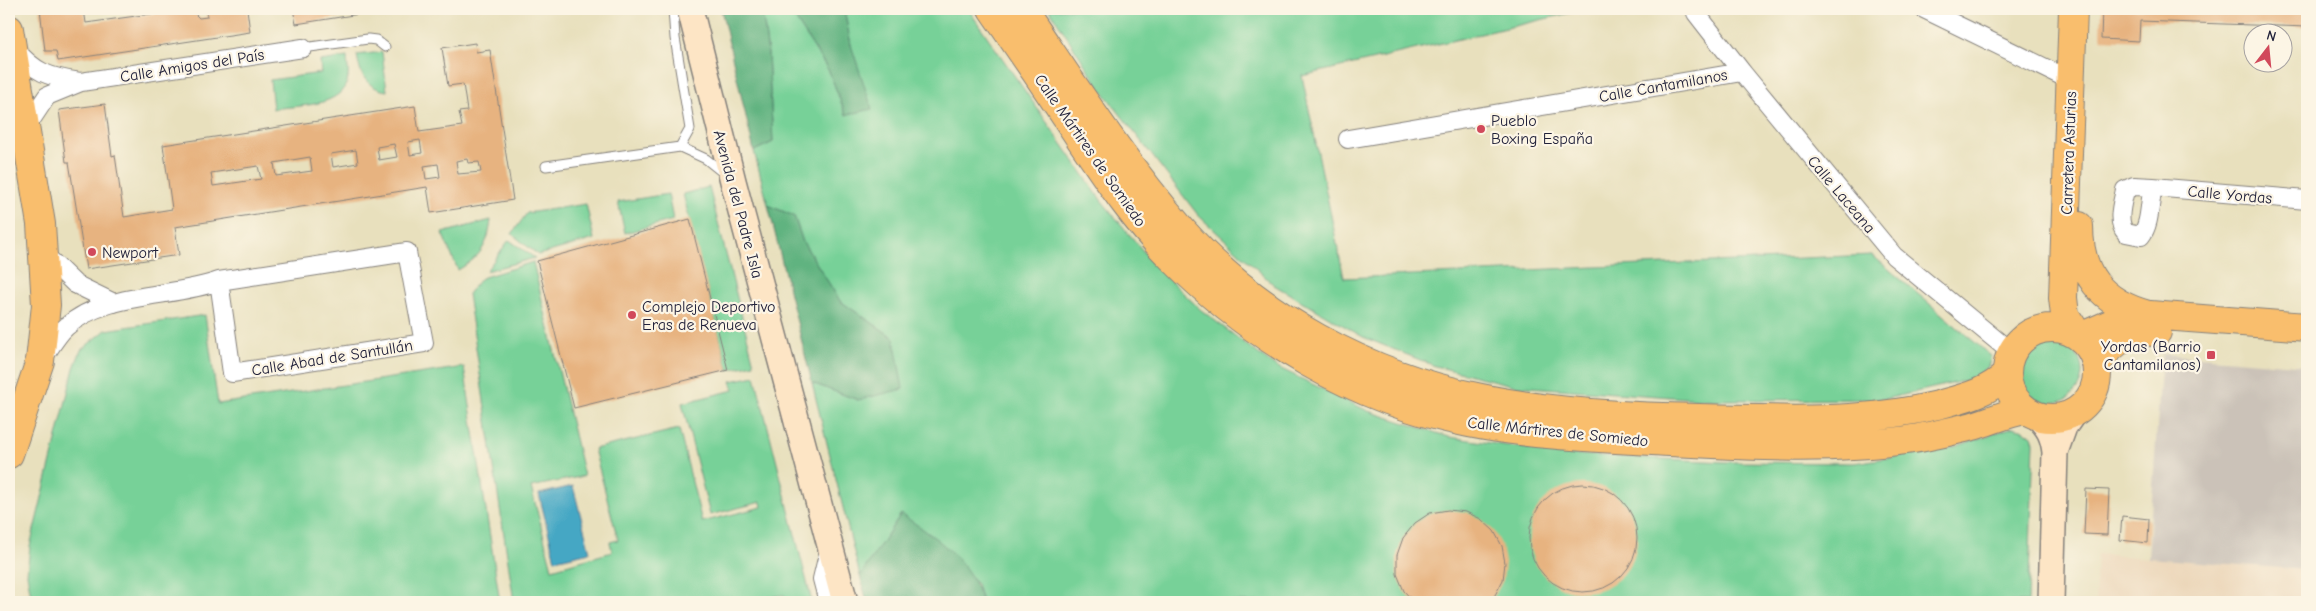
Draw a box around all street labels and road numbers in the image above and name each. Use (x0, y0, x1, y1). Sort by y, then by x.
street label: Calle Amigos del País (119, 46, 266, 86)
street label: Calle Cantamilanos (1597, 66, 1729, 106)
street label: Calle Mártires de Somiedo (1031, 71, 1150, 230)
street label: Carretera Asturias (2058, 90, 2080, 215)
street label: Avenida del Padre Isla (710, 128, 766, 280)
street label: Calle Laceana (1804, 152, 1879, 237)
street label: Calle Yordas (2187, 182, 2273, 208)
street label: Calle Abad de Santullán (250, 336, 414, 380)
street label: Calle Mártires de Somiedo (1467, 414, 1649, 450)

